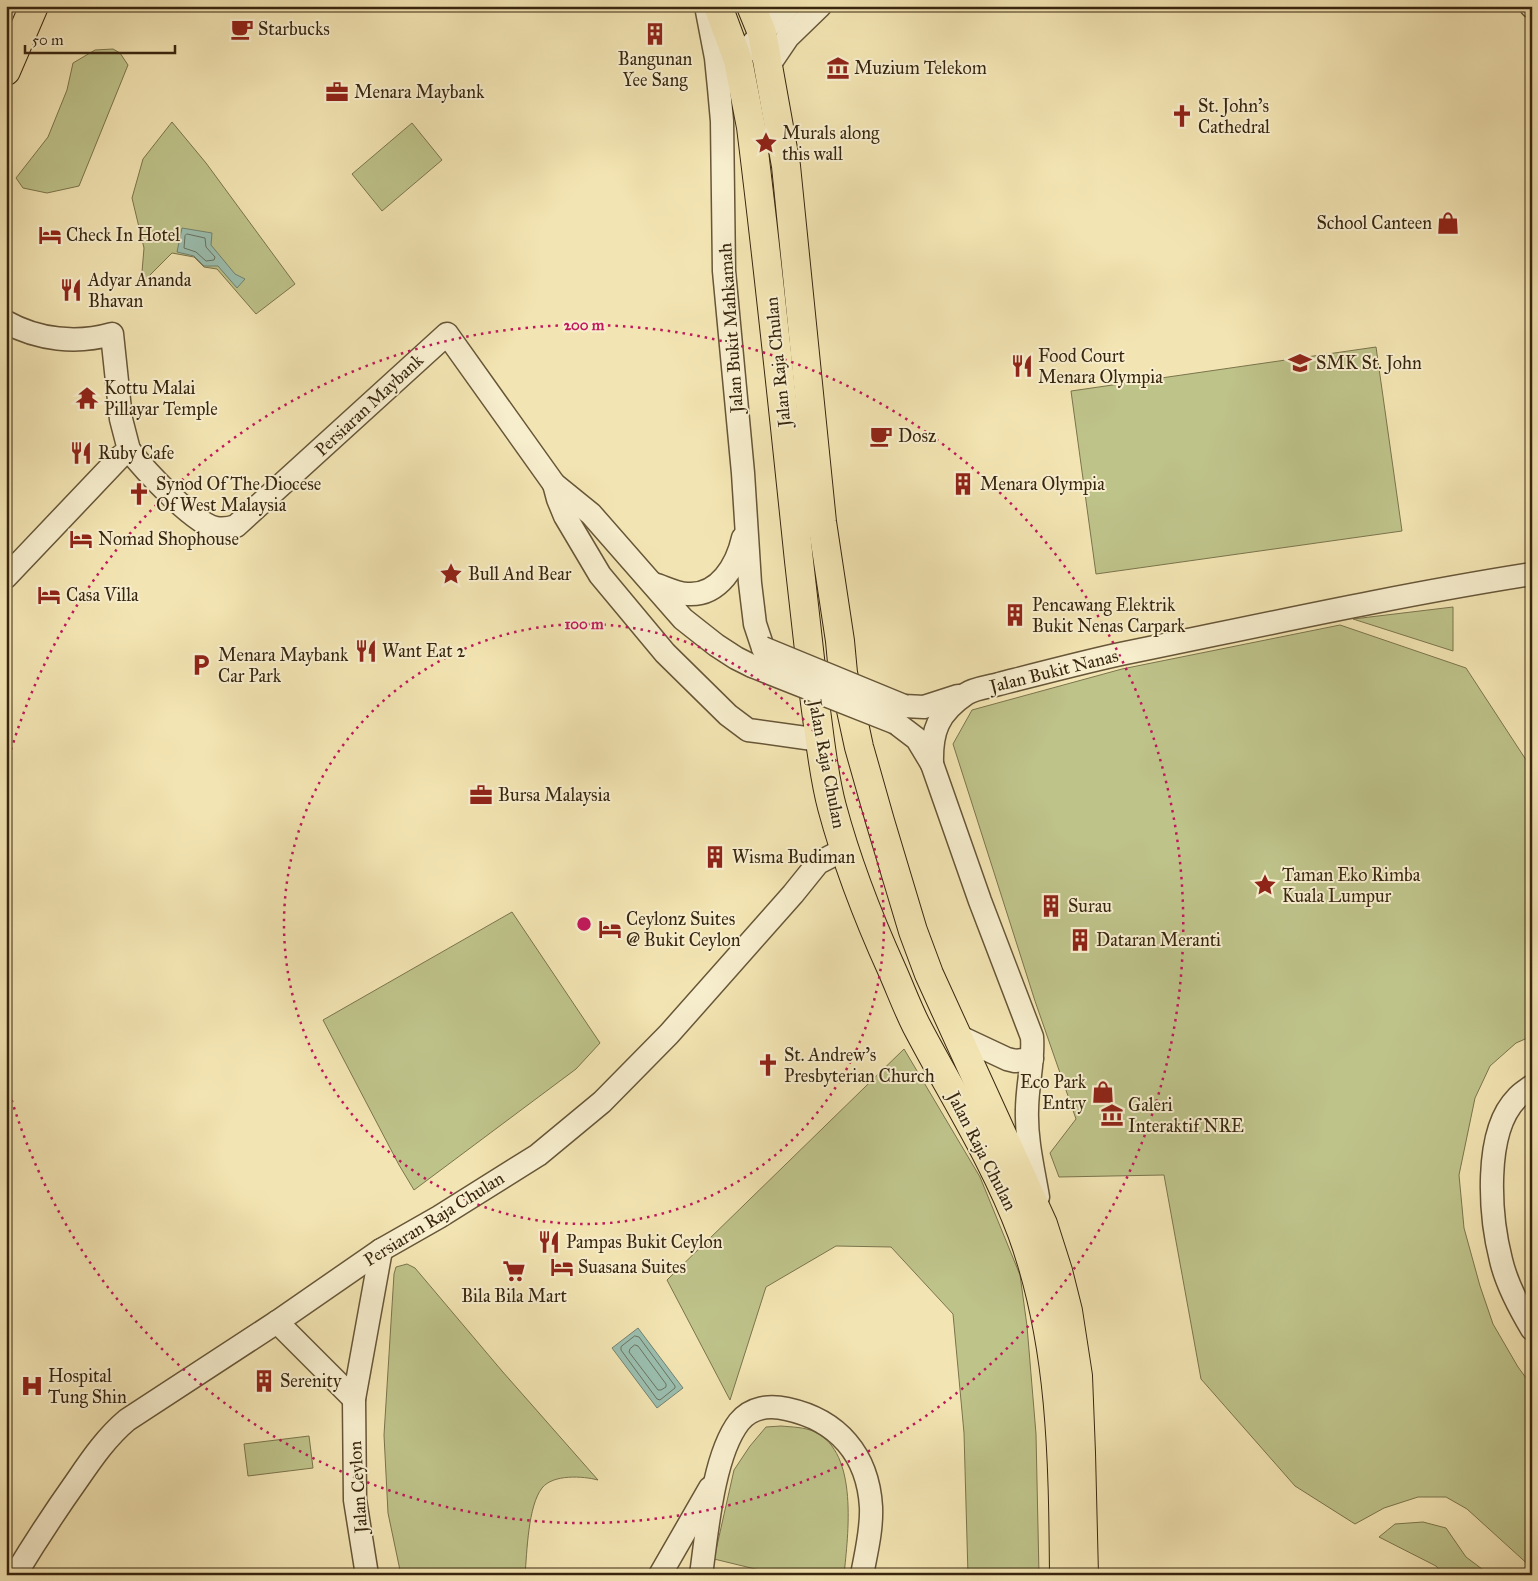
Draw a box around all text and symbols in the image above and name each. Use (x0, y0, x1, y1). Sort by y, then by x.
cafe icon: Starbucks (229, 16, 255, 42)
place label: Starbucks (258, 18, 330, 40)
building icon: Bangunan Yee Sang (642, 21, 668, 47)
scale bar (25, 22, 175, 54)
text: 50 m (32, 31, 64, 49)
place label: Bangunan Yee Sang (618, 48, 693, 92)
museum icon: Muzium Telekom (825, 55, 851, 81)
place label: Muzium Telekom (854, 57, 987, 79)
office icon: Menara Maybank (324, 79, 350, 105)
place label: Menara Maybank (354, 81, 485, 103)
place label: St. John's Cathedral (1198, 95, 1270, 138)
church icon: St. John's Cathedral (1169, 103, 1195, 129)
place label: Murals along this wall (782, 122, 880, 165)
place icon: Murals along this wall (753, 130, 779, 156)
shop icon: School Canteen (1435, 210, 1461, 236)
place label: School Canteen (1316, 212, 1432, 234)
hotel icon: Check In Hotel (37, 222, 63, 248)
place label: Check In Hotel (66, 224, 180, 246)
street label: Jalan Bukit Mahkamah (714, 242, 749, 416)
place label: Adyar Ananda Bhavan (87, 269, 192, 312)
restaurant icon: Adyar Ananda Bhavan (58, 277, 84, 303)
street label: Jalan Raja Chulan (760, 296, 797, 430)
text: 200 m (564, 316, 605, 334)
place label: Food Court Menara Olympia (1038, 345, 1163, 388)
street label: Persiaran Maybank (310, 349, 428, 461)
school or university icon: SMK St. John (1287, 350, 1313, 376)
place label: SMK St. John (1316, 352, 1422, 375)
restaurant icon: Food Court Menara Olympia (1009, 353, 1035, 379)
place label: Kottu Malai Pillayar Temple (104, 377, 218, 420)
temple icon: Kottu Malai Pillayar Temple (74, 385, 100, 411)
cafe icon: Dosz (868, 423, 894, 449)
place label: Dosz (898, 425, 936, 447)
restaurant icon: Ruby Cafe (68, 440, 94, 466)
place label: Ruby Cafe (98, 442, 174, 464)
building icon: Menara Olympia (950, 471, 976, 497)
place label: Synod Of The Diocese Of West Malaysia (156, 473, 321, 516)
place label: Menara Olympia (980, 473, 1105, 495)
church icon: Synod Of The Diocese Of West Malaysia (126, 481, 152, 507)
hotel icon: Nomad Shophouse (68, 526, 94, 552)
place label: Nomad Shophouse (98, 528, 239, 550)
place icon: Bull And Bear (438, 561, 464, 587)
place label: Bull And Bear (468, 563, 572, 585)
hotel icon: Casa Villa (36, 582, 62, 608)
place label: Casa Villa (66, 584, 139, 606)
place label: Pencawang Elektrik Bukit Nenas Carpark (1032, 594, 1186, 637)
building icon: Pencawang Elektrik Bukit Nenas Carpark (1002, 602, 1028, 628)
text: 100 m (564, 615, 604, 633)
restaurant icon: Want Eat 2 (353, 638, 379, 664)
place label: Want Eat 2 (382, 640, 465, 662)
place label: Menara Maybank Car Park (218, 644, 349, 687)
street label: Jalan Bukit Nanas (985, 644, 1121, 699)
parking icon: Menara Maybank Car Park (188, 652, 214, 678)
street label: Jalan Raja Chulan (802, 696, 850, 831)
office icon: Bursa Malaysia (468, 782, 494, 808)
place label: Bursa Malaysia (498, 784, 611, 806)
building icon: Wisma Budiman (702, 844, 728, 870)
place label: Wisma Budiman (732, 846, 855, 868)
place label: Taman Eko Rimba Kuala Lumpur (1282, 864, 1421, 907)
place icon: Taman Eko Rimba Kuala Lumpur (1252, 872, 1278, 898)
building icon: Surau (1038, 893, 1064, 919)
place label: Surau (1068, 895, 1112, 917)
place label: Ceylonz Suites @ Bukit Ceylon (626, 908, 741, 951)
centre of rings (575, 915, 593, 933)
hotel icon: Ceylonz Suites @ Bukit Ceylon (597, 916, 623, 942)
building icon: Dataran Meranti (1067, 927, 1093, 953)
place label: Dataran Meranti (1096, 929, 1221, 951)
place label: St. Andrew's Presbyterian Church (784, 1044, 935, 1087)
church icon: St. Andrew's Presbyterian Church (755, 1052, 781, 1078)
place label: Eco Park Entry (1020, 1071, 1087, 1114)
shop icon: Eco Park Entry (1090, 1079, 1116, 1105)
street label: Jalan Raja Chulan (941, 1086, 1022, 1215)
place label: Galeri Interaktif NRE (1128, 1094, 1244, 1137)
museum icon: Galeri Interaktif NRE (1099, 1102, 1125, 1128)
street label: Persiaran Raja Chulan (360, 1167, 508, 1271)
restaurant icon: Pampas Bukit Ceylon (536, 1229, 562, 1255)
place label: Pampas Bukit Ceylon (566, 1231, 723, 1253)
hotel icon: Suasana Suites (549, 1254, 575, 1280)
place label: Suasana Suites (578, 1256, 686, 1278)
supermarket icon: Bila Bila Mart (501, 1258, 527, 1284)
place label: Bila Bila Mart (461, 1285, 567, 1307)
place label: Hospital Tung Shin (48, 1365, 127, 1409)
building icon: Serenity (251, 1368, 277, 1394)
place label: Serenity (280, 1370, 342, 1392)
hospital icon: Hospital Tung Shin (19, 1373, 45, 1399)
street label: Jalan Ceylon (344, 1440, 373, 1536)

